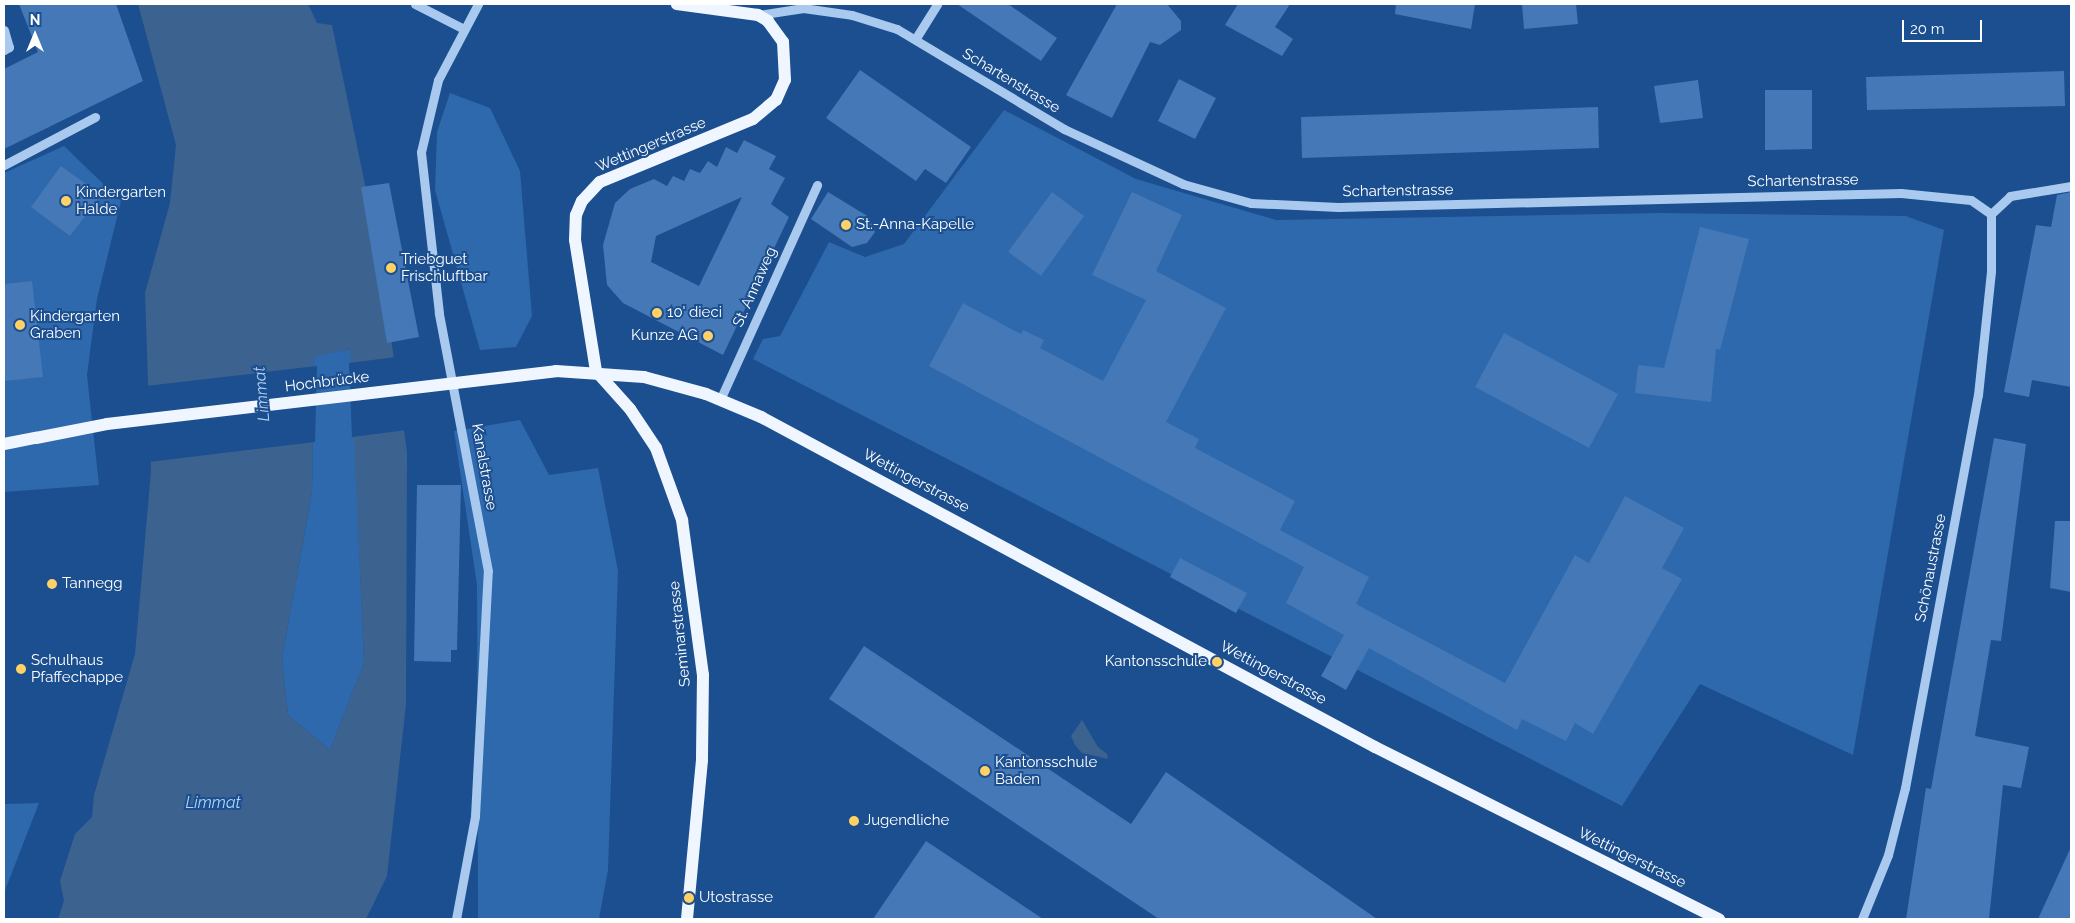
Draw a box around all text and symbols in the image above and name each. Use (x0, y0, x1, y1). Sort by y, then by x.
north arrow (10, 10, 60, 60)
scale bar (1905, 10, 1985, 42)
text: N (30, 12, 40, 28)
text: 20 m (1910, 20, 1945, 38)
street label: Schartenstrasse (959, 45, 1063, 117)
street label: Wettingerstrasse (593, 114, 709, 176)
street label: Schartenstrasse (1747, 171, 1859, 191)
street label: Schartenstrasse (1342, 181, 1454, 201)
place label: Kindergarten Halde (76, 183, 166, 218)
marker: Kindergarten Halde (60, 195, 72, 207)
place label: St.-Anna-Kapelle (856, 216, 974, 234)
marker: St.-Anna-Kapelle (840, 219, 852, 231)
street label: St. Annaweg (729, 244, 781, 330)
place label: Triebguet Frischluftbar (401, 250, 488, 285)
marker: Triebguet Frischluftbar (385, 262, 397, 274)
place label: 10' dieci (667, 304, 722, 322)
place label: Kindergarten Graben (30, 307, 120, 342)
marker: 10' dieci (651, 307, 663, 319)
marker: Kindergarten Graben (14, 319, 26, 331)
place label: Kunze AG (631, 327, 698, 345)
marker: Kunze AG (702, 330, 714, 342)
water label: Limmat (250, 366, 274, 422)
street label: Hochbrücke (284, 368, 370, 396)
street label: Kanalstrasse (468, 422, 500, 512)
street label: Wettingerstrasse (860, 445, 972, 517)
street label: Schönaustrasse (1912, 512, 1950, 624)
place label: Tannegg (62, 575, 123, 593)
marker: Tannegg (46, 578, 58, 590)
street label: Seminarstrasse (666, 580, 694, 688)
street label: Wettingerstrasse (1217, 637, 1329, 709)
place label: Schulhaus Pfaffechappe (31, 651, 123, 686)
place label: Kantonsschule (1105, 653, 1207, 671)
marker: Kantonsschule (1211, 656, 1223, 668)
marker: Schulhaus Pfaffechappe (15, 663, 27, 675)
place label: Kantonsschule Baden (995, 753, 1097, 788)
marker: Kantonsschule Baden (979, 765, 991, 777)
water label: Limmat (185, 793, 241, 813)
place label: Jugendliche (864, 812, 949, 830)
marker: Jugendliche (848, 815, 860, 827)
street label: Wettingerstrasse (1575, 824, 1689, 892)
place label: Utostrasse (699, 889, 773, 907)
marker: Utostrasse (683, 892, 695, 904)

